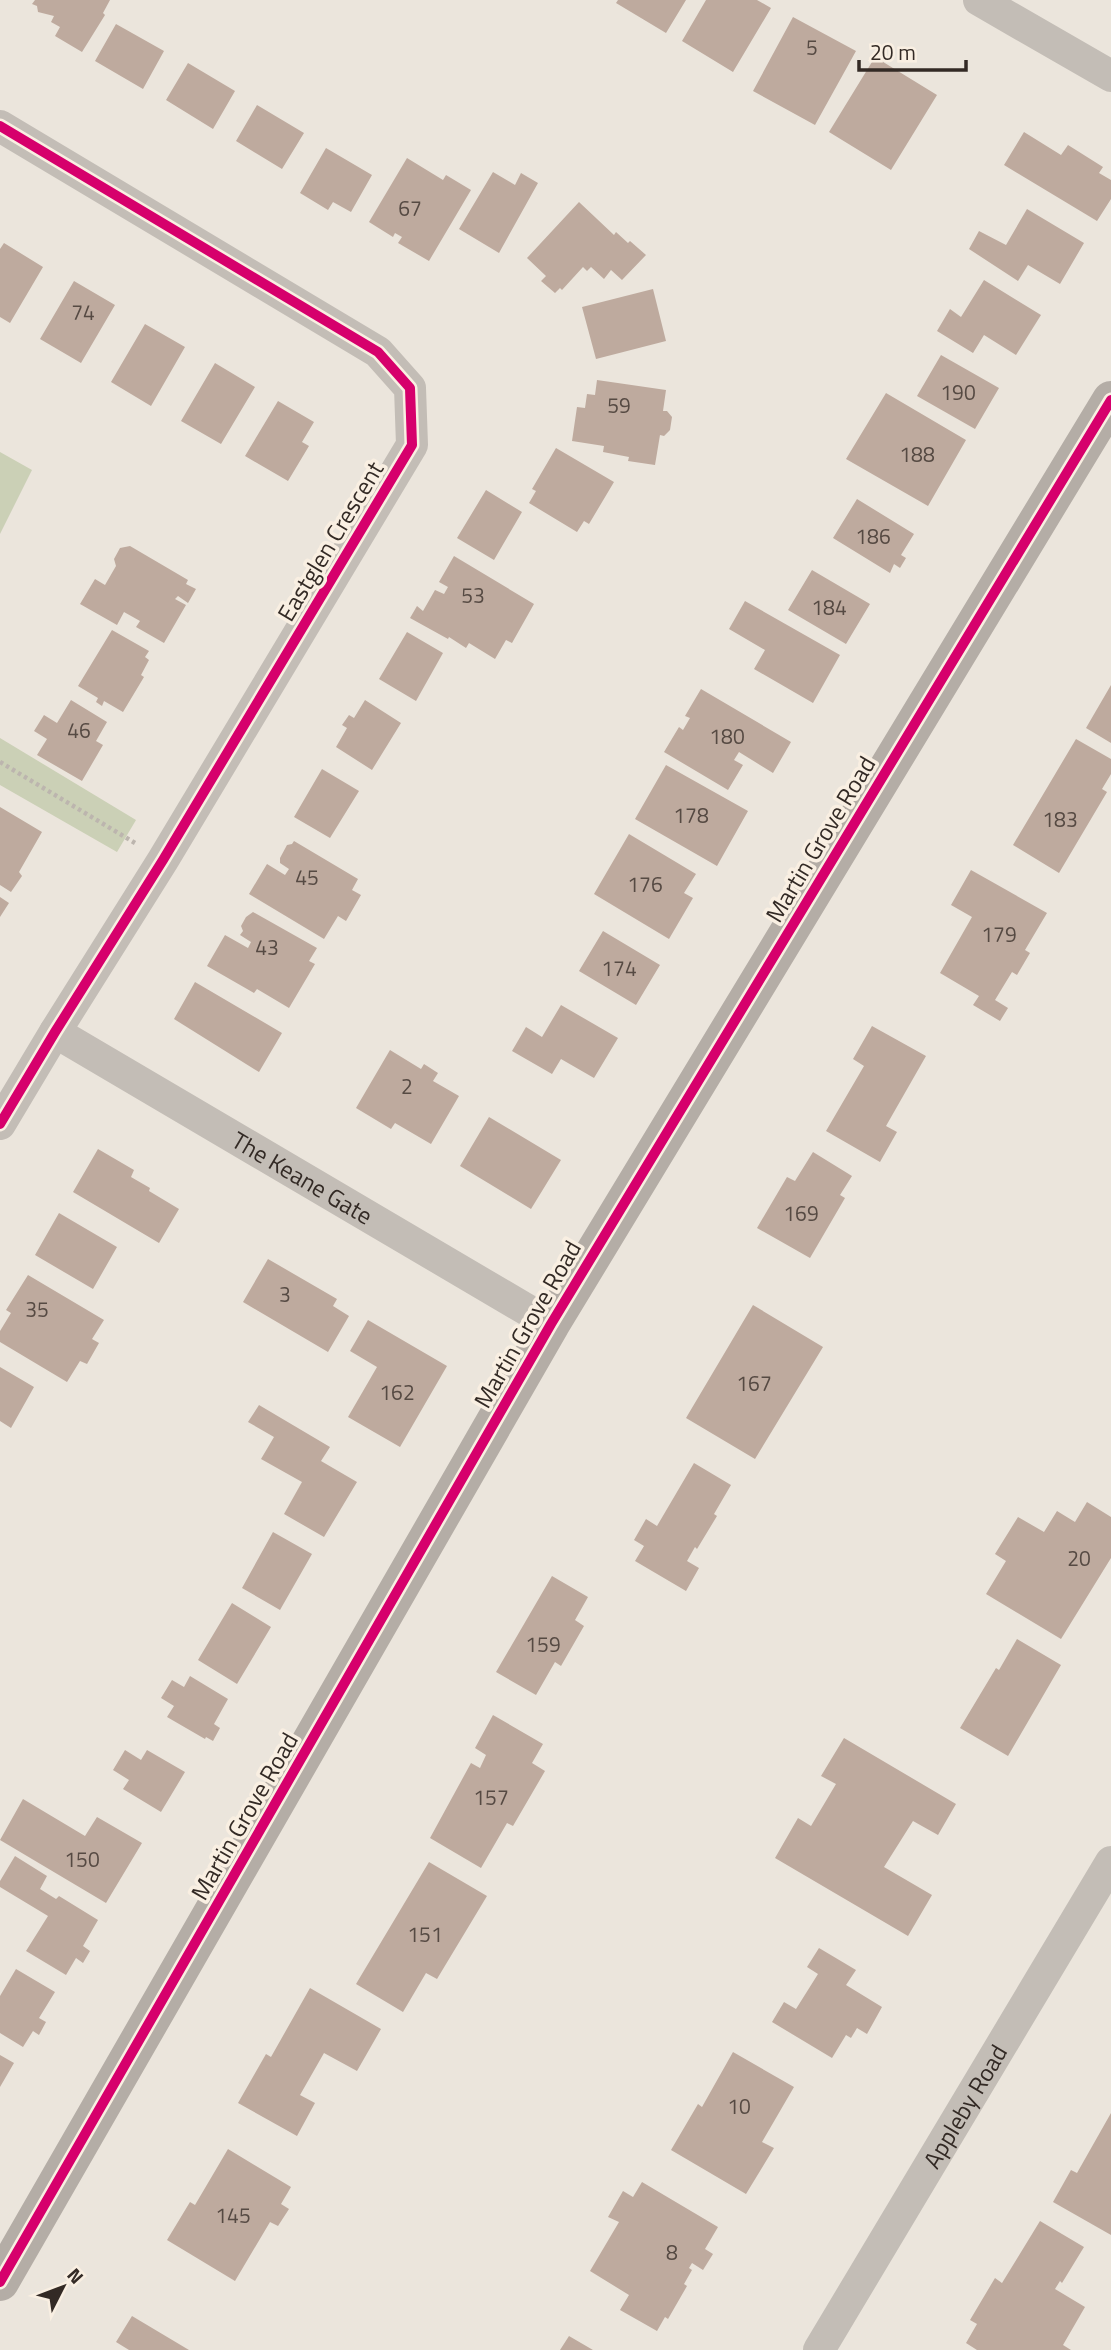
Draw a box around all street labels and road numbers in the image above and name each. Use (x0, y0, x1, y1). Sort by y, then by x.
street label: Eastglen Crescent (268, 454, 392, 628)
street label: Martin Grove Road (756, 749, 884, 929)
street label: The Keane Gate (225, 1122, 380, 1233)
street label: Martin Grove Road (464, 1233, 590, 1415)
street label: Martin Grove Road (181, 1725, 307, 1907)
street label: Appleby Road (914, 2038, 1016, 2175)

